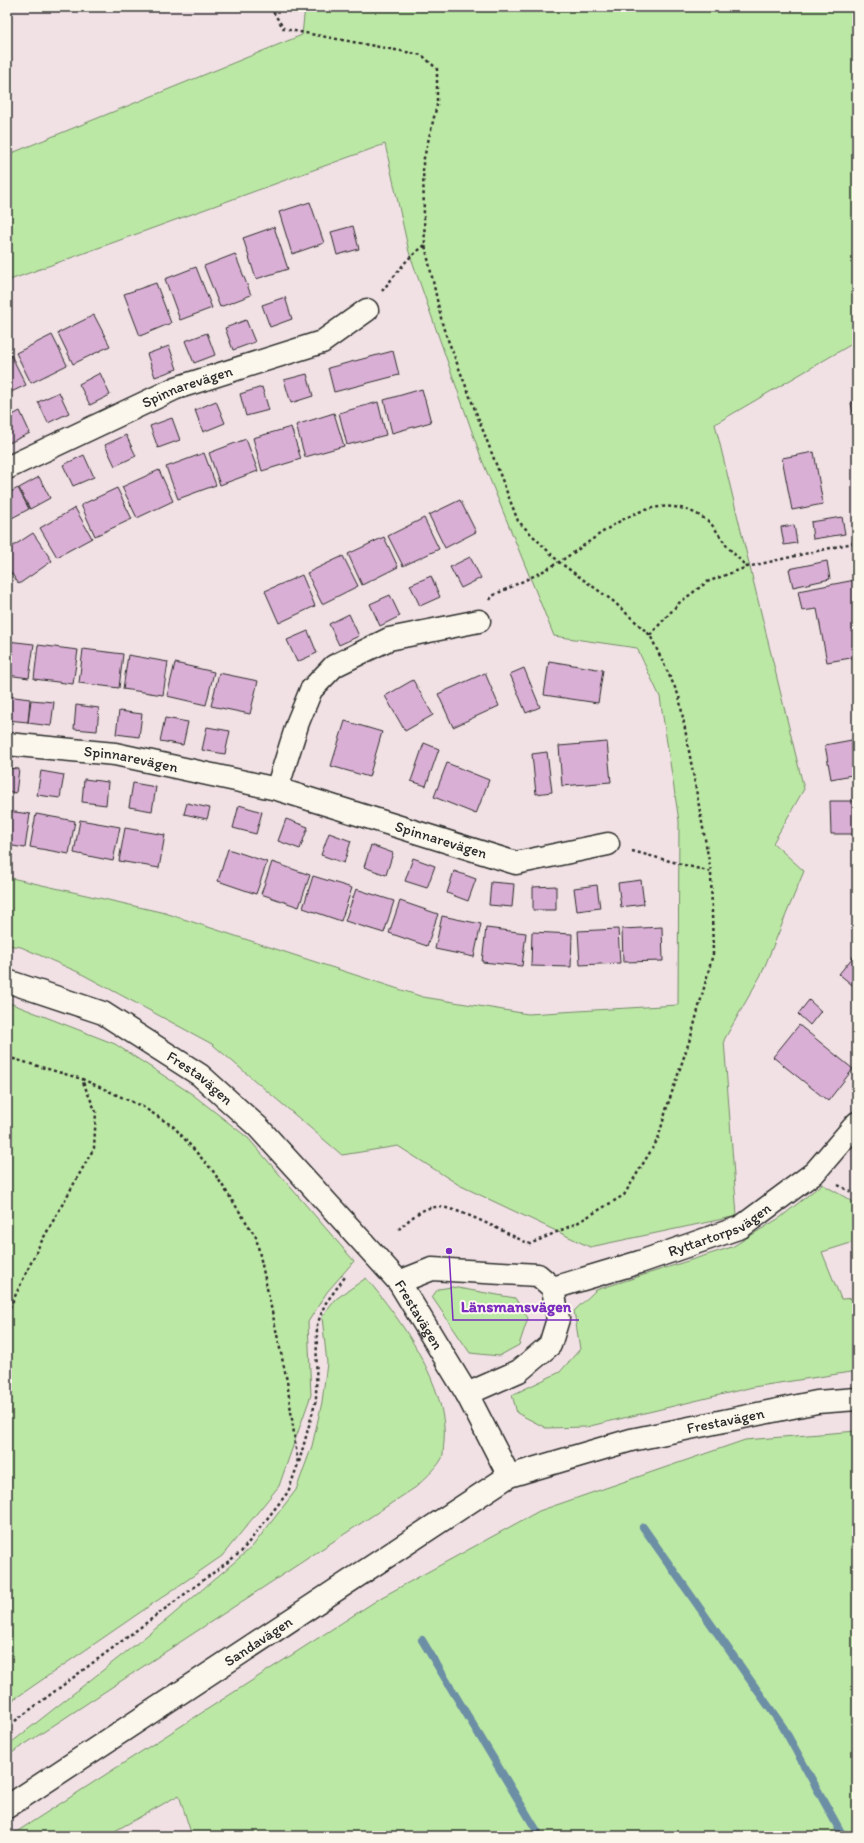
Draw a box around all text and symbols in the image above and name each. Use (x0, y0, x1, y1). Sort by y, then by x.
street label: Spinnarevägen (139, 362, 235, 412)
street label: Spinnarevägen (83, 742, 180, 776)
street label: Spinnarevägen (393, 817, 490, 863)
street label: Frestavägen (164, 1047, 237, 1109)
street label: Ryttartorpsvägen (666, 1199, 775, 1261)
street label: Frestavägen (391, 1276, 447, 1353)
callout: Länsmansvägen (453, 1292, 579, 1320)
text: Länsmansvägen (461, 1297, 572, 1317)
street label: Frestavägen (685, 1404, 766, 1437)
street label: Sandavägen (221, 1612, 296, 1670)

